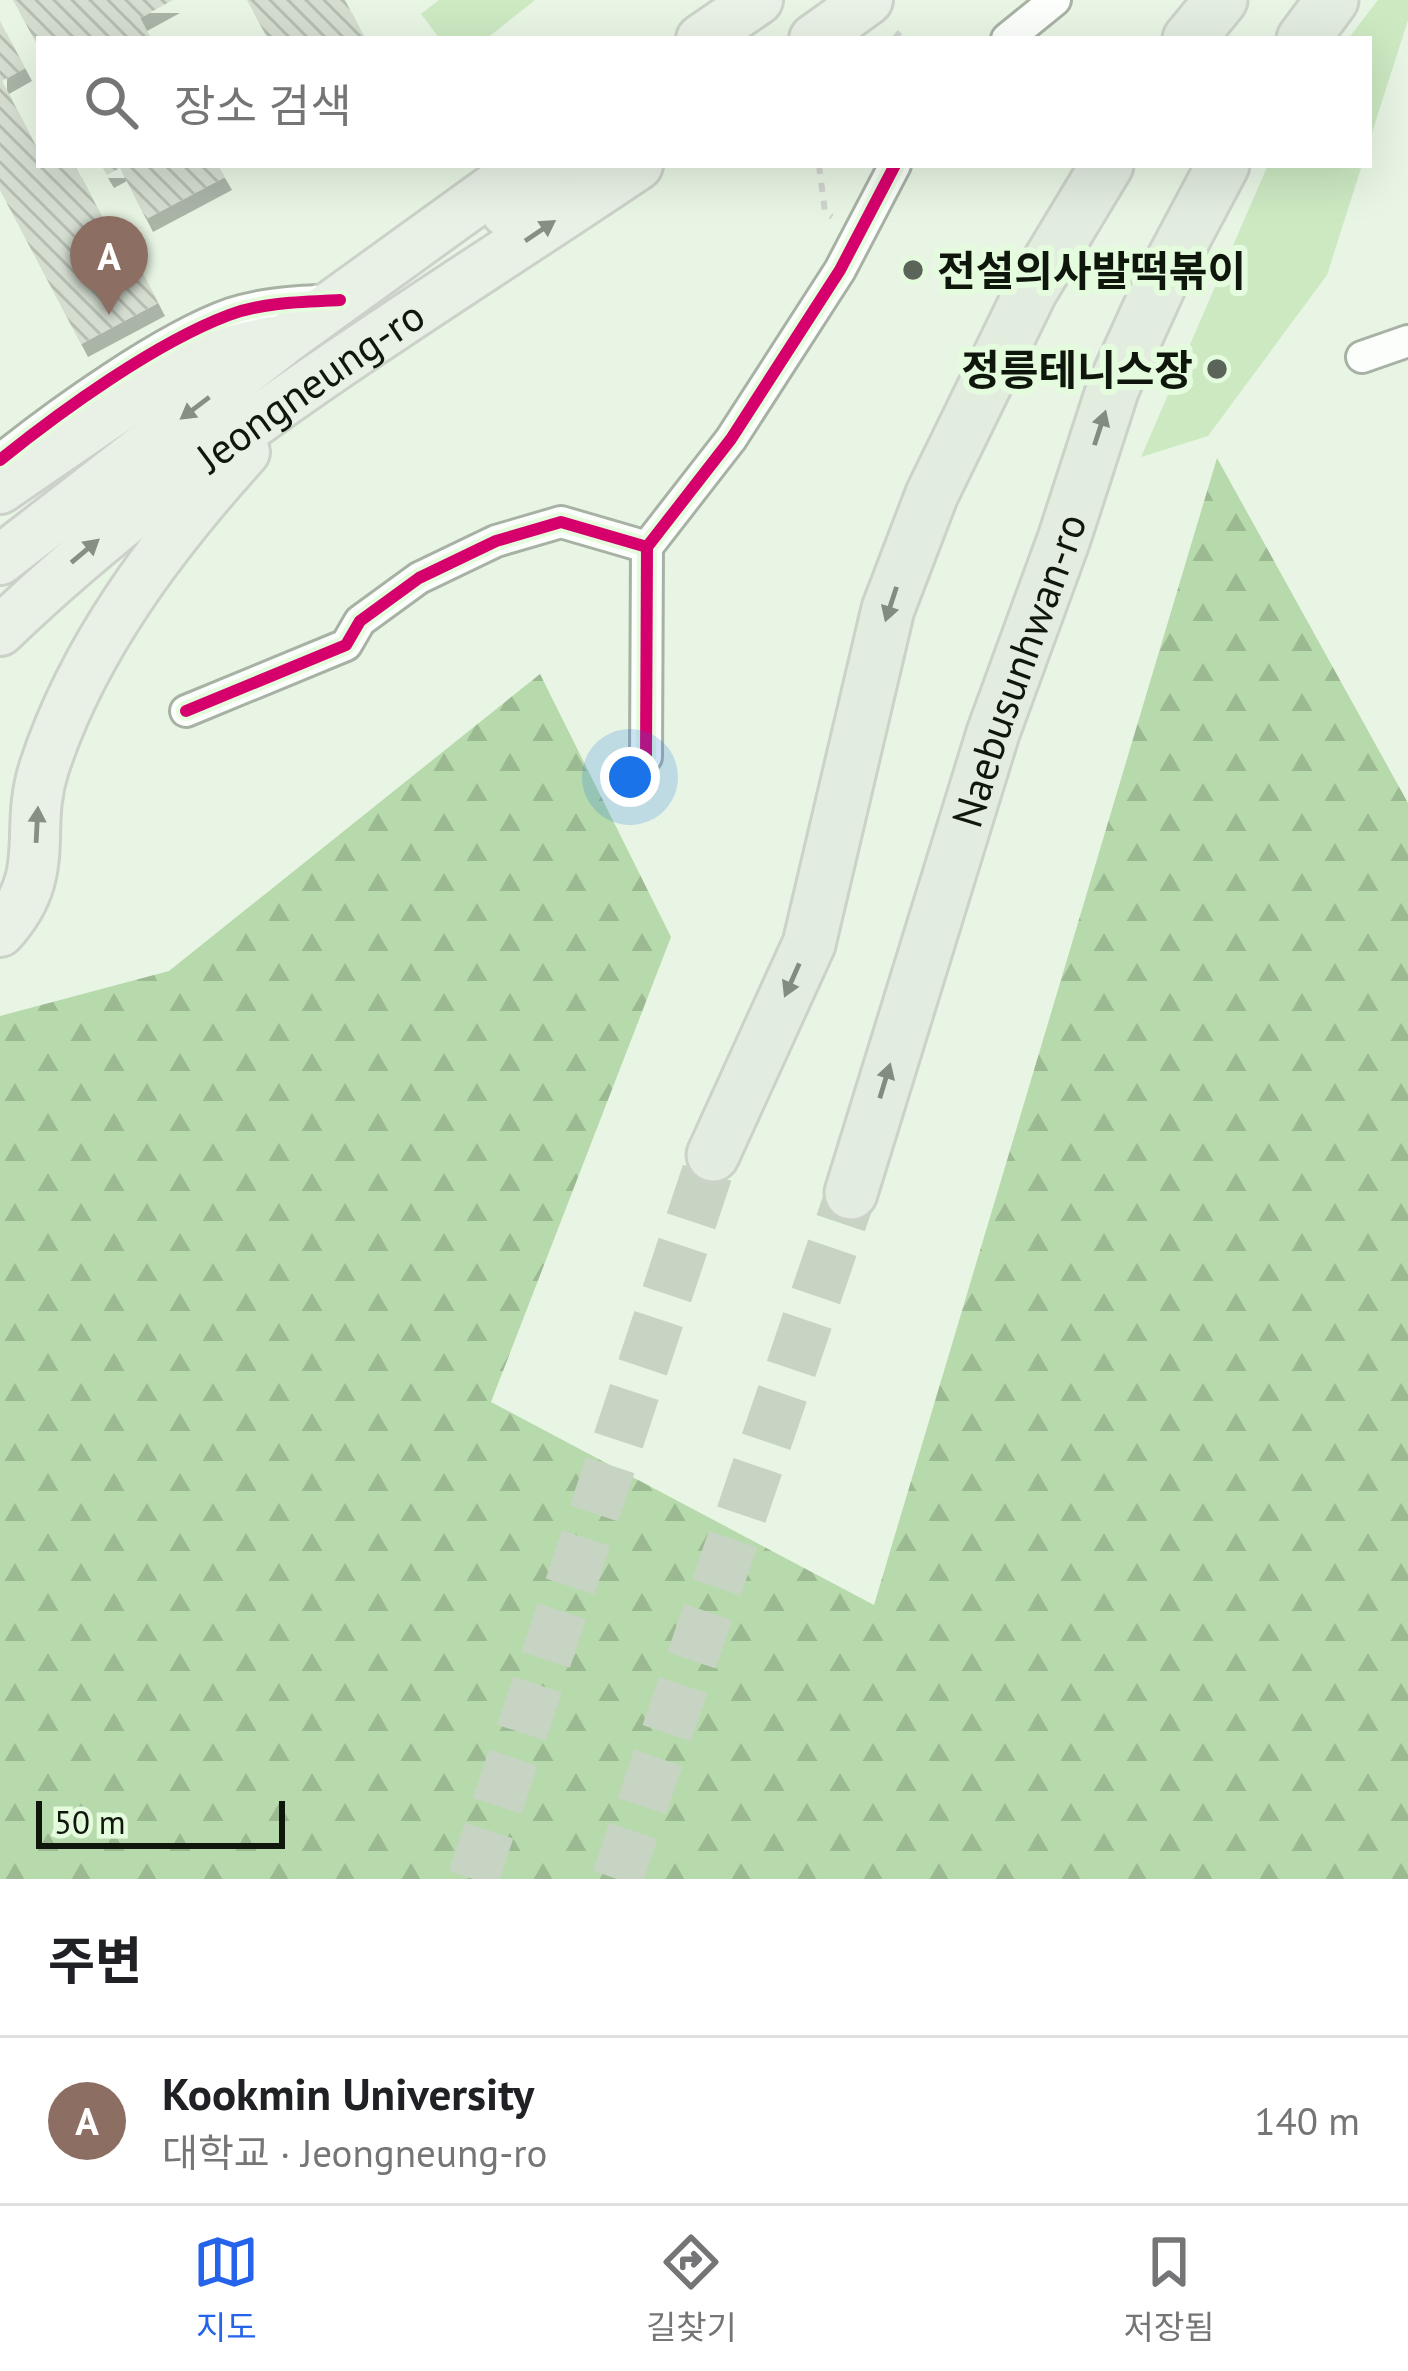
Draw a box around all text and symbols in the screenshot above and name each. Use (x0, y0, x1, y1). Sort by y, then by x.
search box (36, 36, 1372, 168)
icon: search (78, 69, 144, 135)
text: 장소 검색 (174, 76, 352, 134)
pin: A (70, 216, 148, 315)
one-way arrow (524, 220, 557, 243)
place label: 전설의사발떡볶이 (937, 243, 1246, 298)
marker: 전설의사발떡볶이 (900, 257, 926, 283)
street label: Jeongneung-ro (183, 287, 434, 485)
place label: 정릉테니스장 (961, 342, 1193, 397)
marker: 정릉테니스장 (1204, 356, 1230, 382)
one-way arrow (179, 395, 211, 419)
one-way arrow (1092, 409, 1111, 446)
street label: Naebusunhwan-ro (938, 506, 1098, 834)
one-way arrow (70, 539, 100, 565)
one-way arrow (881, 586, 900, 623)
your location (600, 747, 660, 807)
one-way arrow (28, 805, 47, 843)
one-way arrow (782, 963, 802, 998)
one-way arrow (877, 1062, 895, 1099)
scale bar (36, 1795, 285, 1848)
text: 50 m (54, 1800, 126, 1843)
text: 주변 (48, 1927, 142, 1993)
text: Kookmin University (162, 2064, 534, 2122)
text: A (75, 2095, 99, 2146)
text: 140 m (1254, 2095, 1360, 2146)
text: 대학교 · Jeongneung-ro (162, 2127, 547, 2178)
tab: 지도 (193, 2229, 259, 2349)
tab: 길찾기 (646, 2229, 737, 2349)
tab: 저장됨 (1124, 2229, 1215, 2349)

